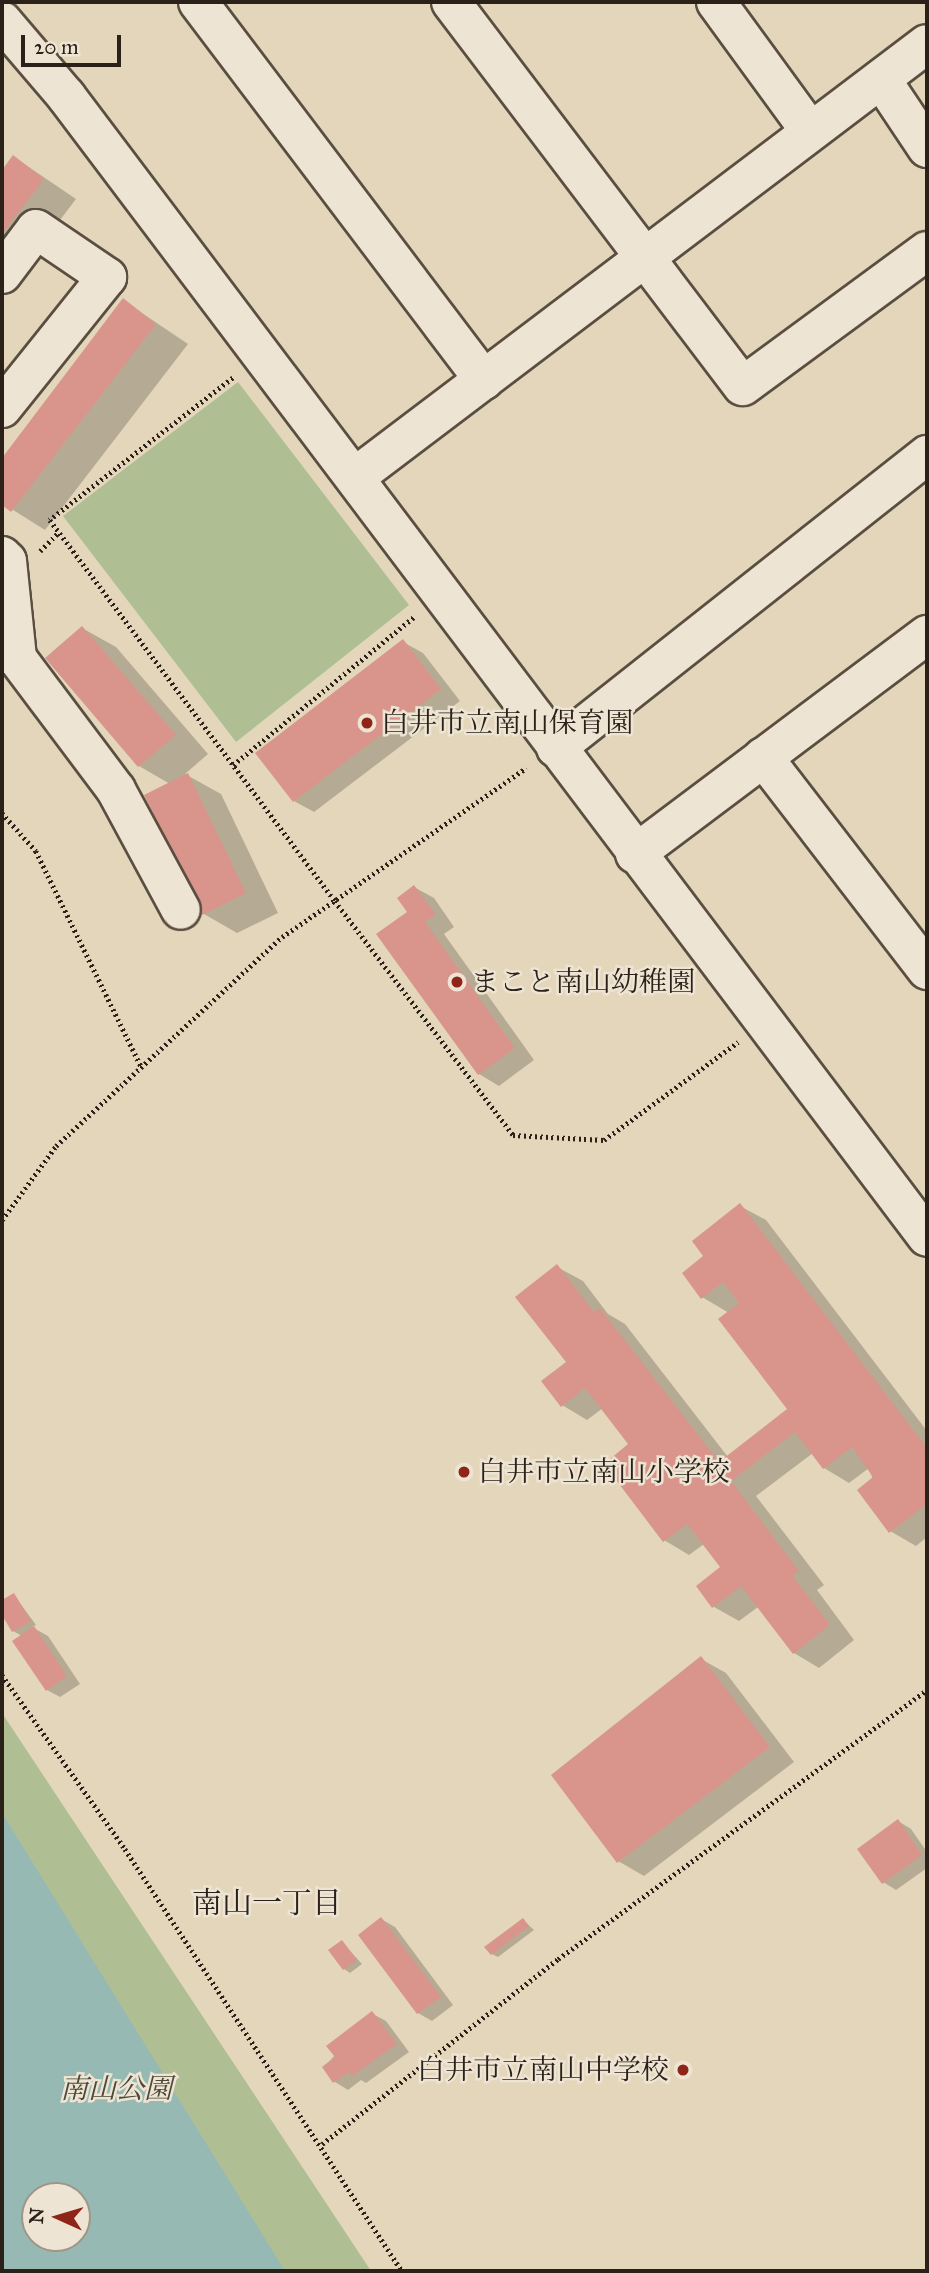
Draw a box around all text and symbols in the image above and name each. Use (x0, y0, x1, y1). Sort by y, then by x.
scale bar (24, 21, 124, 65)
text: 20 m (34, 34, 79, 60)
place label: 白井市立南山保育園 (381, 706, 633, 740)
marker: 白井市立南山保育園 (359, 715, 375, 731)
place label: まこと南山幼稚園 (471, 965, 695, 999)
marker: まこと南山幼稚園 (449, 974, 465, 990)
place label: 白井市立南山小学校 (478, 1455, 730, 1489)
marker: 白井市立南山小学校 (456, 1464, 472, 1480)
district label: 南山一丁目 (192, 1885, 342, 1921)
place label: 白井市立南山中学校 (417, 2053, 669, 2087)
marker: 白井市立南山中学校 (675, 2062, 691, 2078)
park label: 南山公園 (60, 2072, 172, 2106)
north arrow (21, 2182, 91, 2252)
text: N (25, 2207, 49, 2224)

